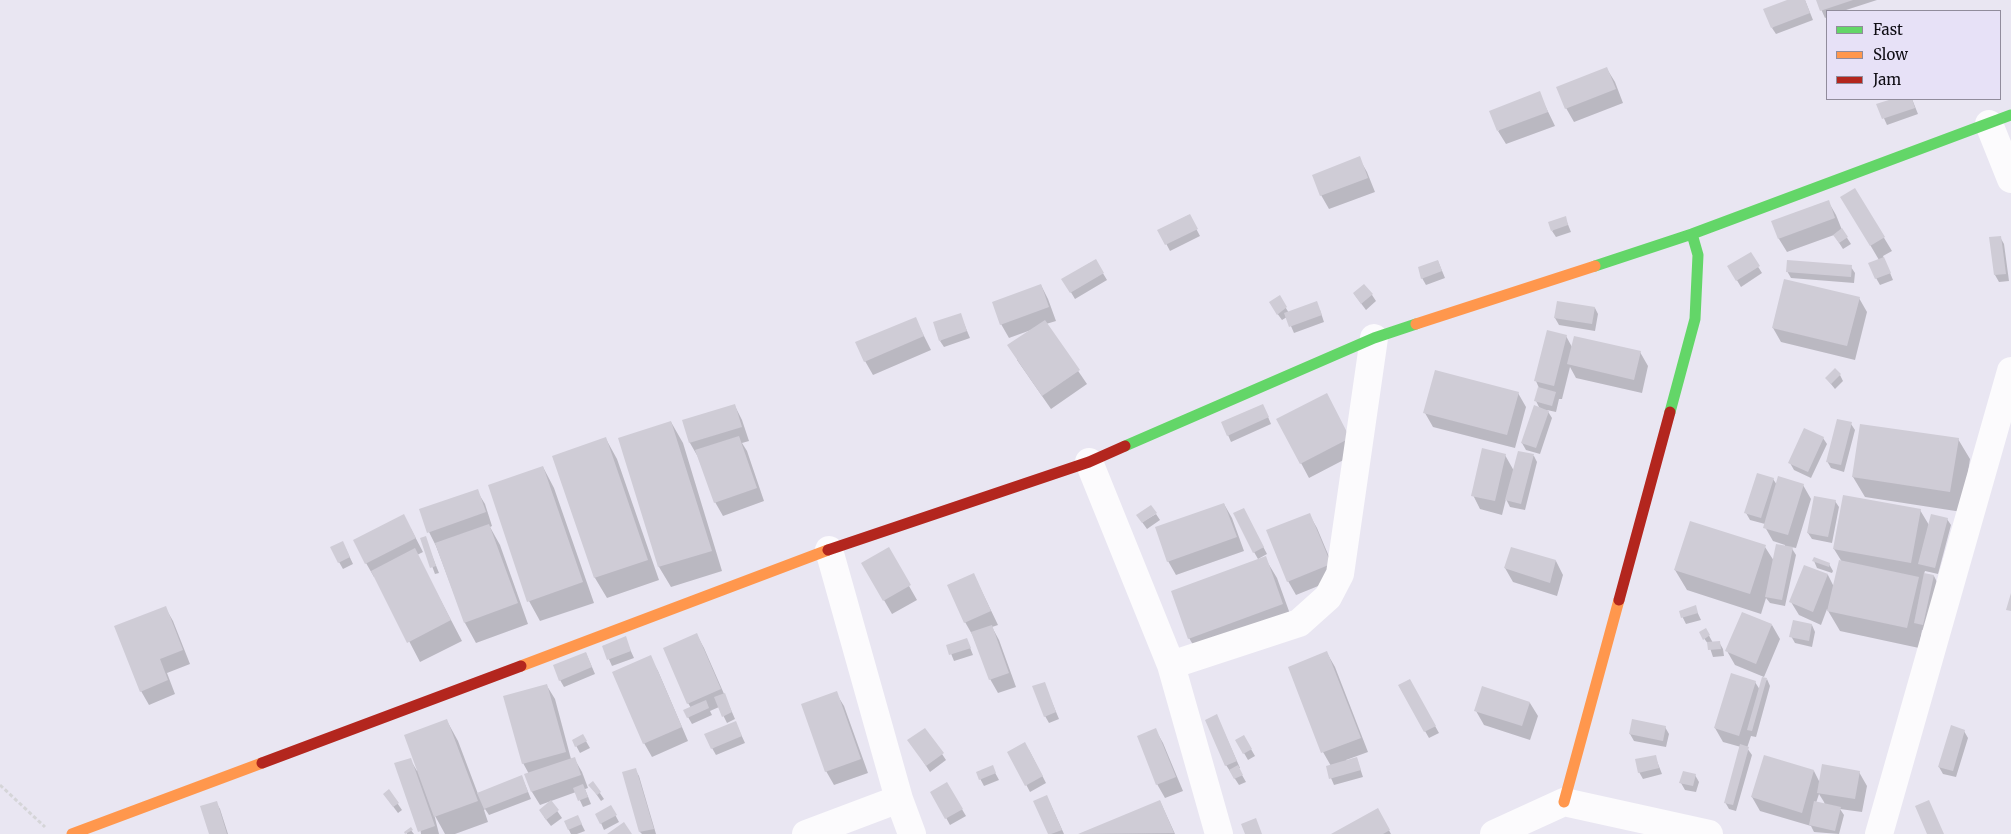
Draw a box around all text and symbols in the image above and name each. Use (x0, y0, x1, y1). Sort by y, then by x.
legend (1826, 10, 2001, 100)
text: Fast (1873, 20, 1903, 39)
text: Slow (1873, 45, 1908, 64)
text: Jam (1873, 70, 1901, 89)

